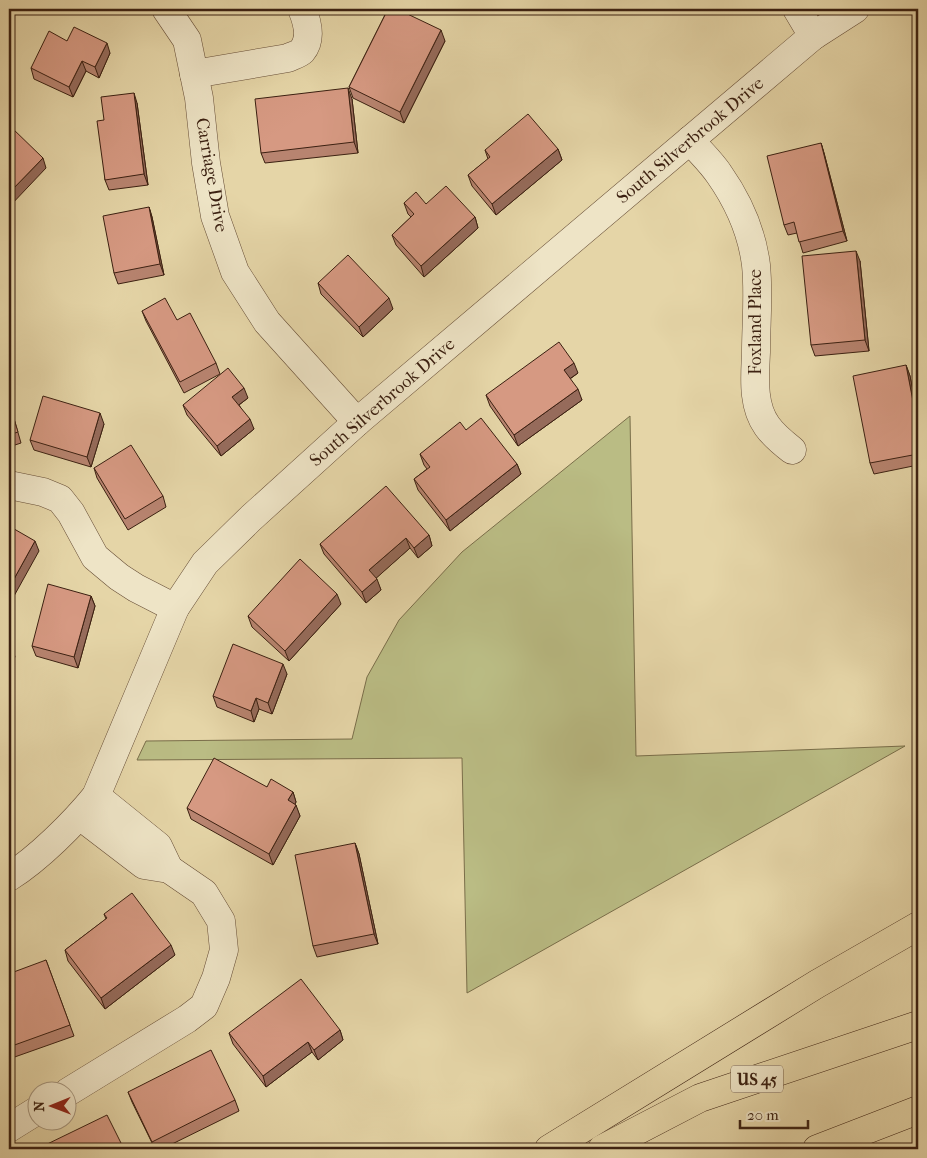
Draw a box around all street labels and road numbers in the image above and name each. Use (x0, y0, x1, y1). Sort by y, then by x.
street label: South Silverbrook Drive (613, 73, 768, 208)
street label: Carriage Drive (191, 116, 232, 234)
street label: Foxland Place (745, 269, 766, 375)
street label: South Silverbrook Drive (305, 334, 459, 471)
road number: US 45 (731, 1066, 783, 1092)

